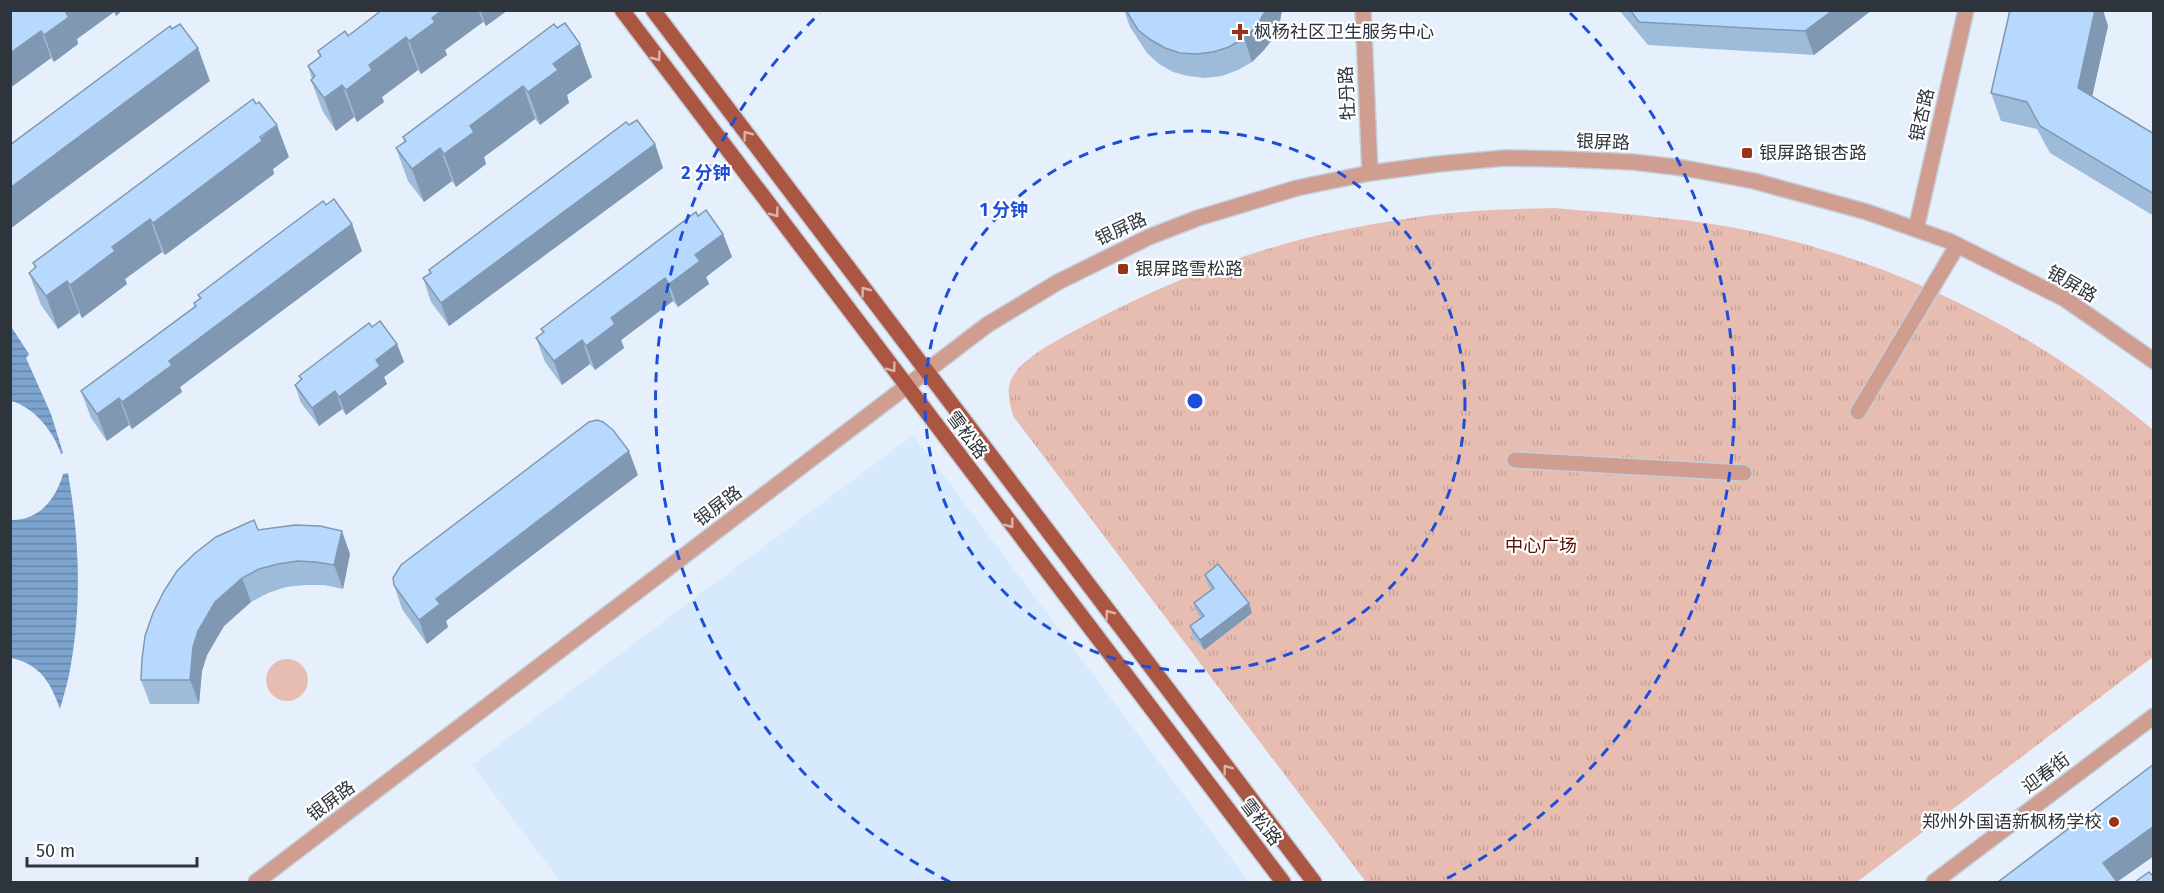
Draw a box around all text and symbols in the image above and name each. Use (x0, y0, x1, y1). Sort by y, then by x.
place label: 枫杨社区卫生服务中心 (1254, 21, 1434, 43)
marker: 枫杨社区卫生服务中心 (1231, 23, 1249, 41)
one-way arrow (650, 51, 661, 62)
street label: 牡丹路 (1335, 65, 1359, 121)
street label: 银杏路 (1905, 86, 1939, 144)
street label: 银屏路 (1576, 130, 1630, 154)
one-way arrow (744, 131, 755, 142)
place label: 银屏路银杏路 (1759, 142, 1867, 164)
marker: 银屏路银杏路 (1740, 146, 1754, 160)
text: 2 分钟 (681, 162, 731, 184)
text: 1 分钟 (980, 199, 1028, 221)
one-way arrow (767, 206, 778, 217)
street label: 银屏路 (1092, 208, 1150, 250)
place label: 银屏路雪松路 (1135, 258, 1243, 280)
street label: 银屏路 (2043, 261, 2101, 307)
marker: 银屏路雪松路 (1116, 262, 1130, 276)
one-way arrow (861, 287, 872, 298)
one-way arrow (885, 362, 896, 373)
centre of rings (1185, 391, 1205, 411)
street label: 雪松路 (942, 407, 992, 463)
street label: 银屏路 (690, 481, 746, 531)
one-way arrow (1003, 517, 1014, 528)
park label: 中心广场 (1505, 535, 1577, 557)
one-way arrow (1106, 610, 1117, 621)
street label: 迎春街 (2018, 748, 2074, 798)
one-way arrow (1223, 765, 1234, 776)
street label: 银屏路 (303, 776, 359, 826)
street label: 雪松路 (1236, 794, 1286, 850)
place label: 郑州外国语新枫杨学校 (1922, 811, 2102, 833)
marker: 郑州外国语新枫杨学校 (2107, 815, 2121, 829)
scale bar (27, 830, 196, 868)
text: 50 m (36, 840, 75, 862)

